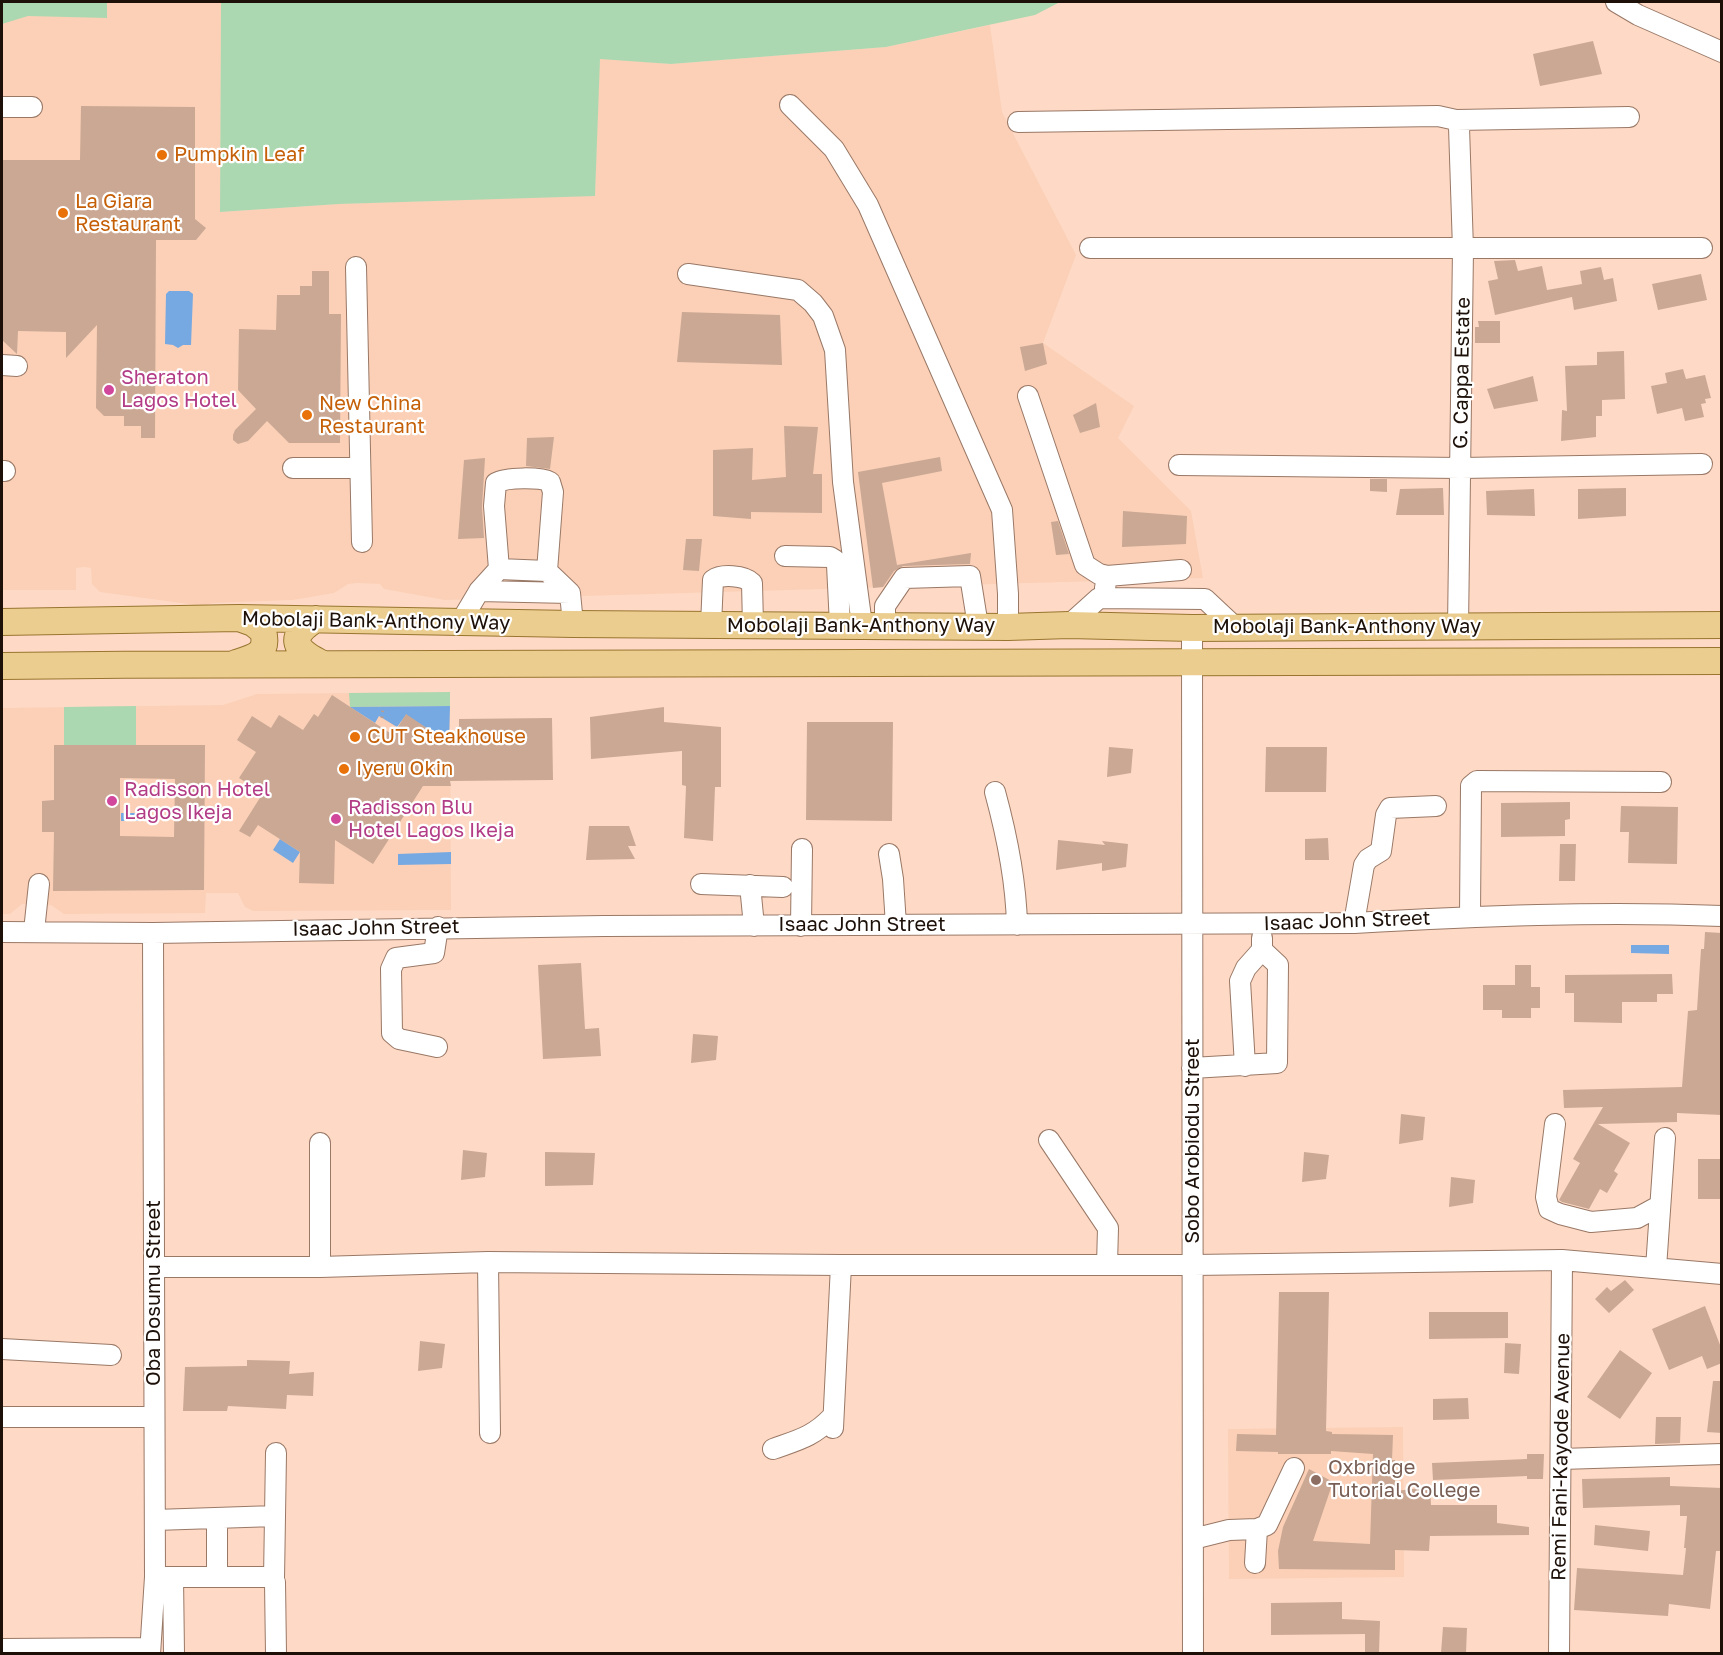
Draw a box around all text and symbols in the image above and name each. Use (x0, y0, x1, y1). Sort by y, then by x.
place label: Pumpkin Leaf (174, 143, 305, 167)
marker: Pumpkin Leaf (155, 148, 169, 162)
place label: La Giara Restaurant (75, 190, 181, 237)
marker: La Giara Restaurant (56, 206, 70, 220)
street label: G. Cappa Estate (1449, 297, 1475, 449)
place label: Sheraton Lagos Hotel (121, 366, 237, 413)
marker: Sheraton Lagos Hotel (102, 383, 116, 397)
place label: New China Restaurant (319, 392, 425, 439)
marker: New China Restaurant (300, 408, 314, 422)
street label: Mobolaji Bank-Anthony Way (242, 607, 510, 635)
street label: Mobolaji Bank-Anthony Way (727, 614, 995, 638)
street label: Mobolaji Bank-Anthony Way (1213, 615, 1481, 639)
place label: CUT Steakhouse (367, 725, 526, 749)
marker: CUT Steakhouse (348, 730, 362, 744)
place label: Iyeru Okin (356, 757, 453, 781)
marker: Iyeru Okin (337, 762, 351, 776)
place label: Radisson Hotel Lagos Ikeja (124, 778, 270, 825)
marker: Radisson Hotel Lagos Ikeja (105, 794, 119, 808)
place label: Radisson Blu Hotel Lagos Ikeja (348, 796, 514, 843)
marker: Radisson Blu Hotel Lagos Ikeja (329, 812, 343, 826)
street label: Isaac John Street (1263, 906, 1431, 936)
street label: Isaac John Street (778, 913, 946, 937)
street label: Isaac John Street (292, 915, 460, 941)
street label: Sobo Arobiodu Street (1181, 1038, 1205, 1244)
street label: Oba Dosumu Street (142, 1200, 166, 1386)
street label: Remi Fani-Kayode Avenue (1547, 1333, 1575, 1581)
place label: Oxbridge Tutorial College (1328, 1456, 1480, 1503)
marker: Oxbridge Tutorial College (1309, 1473, 1323, 1487)

